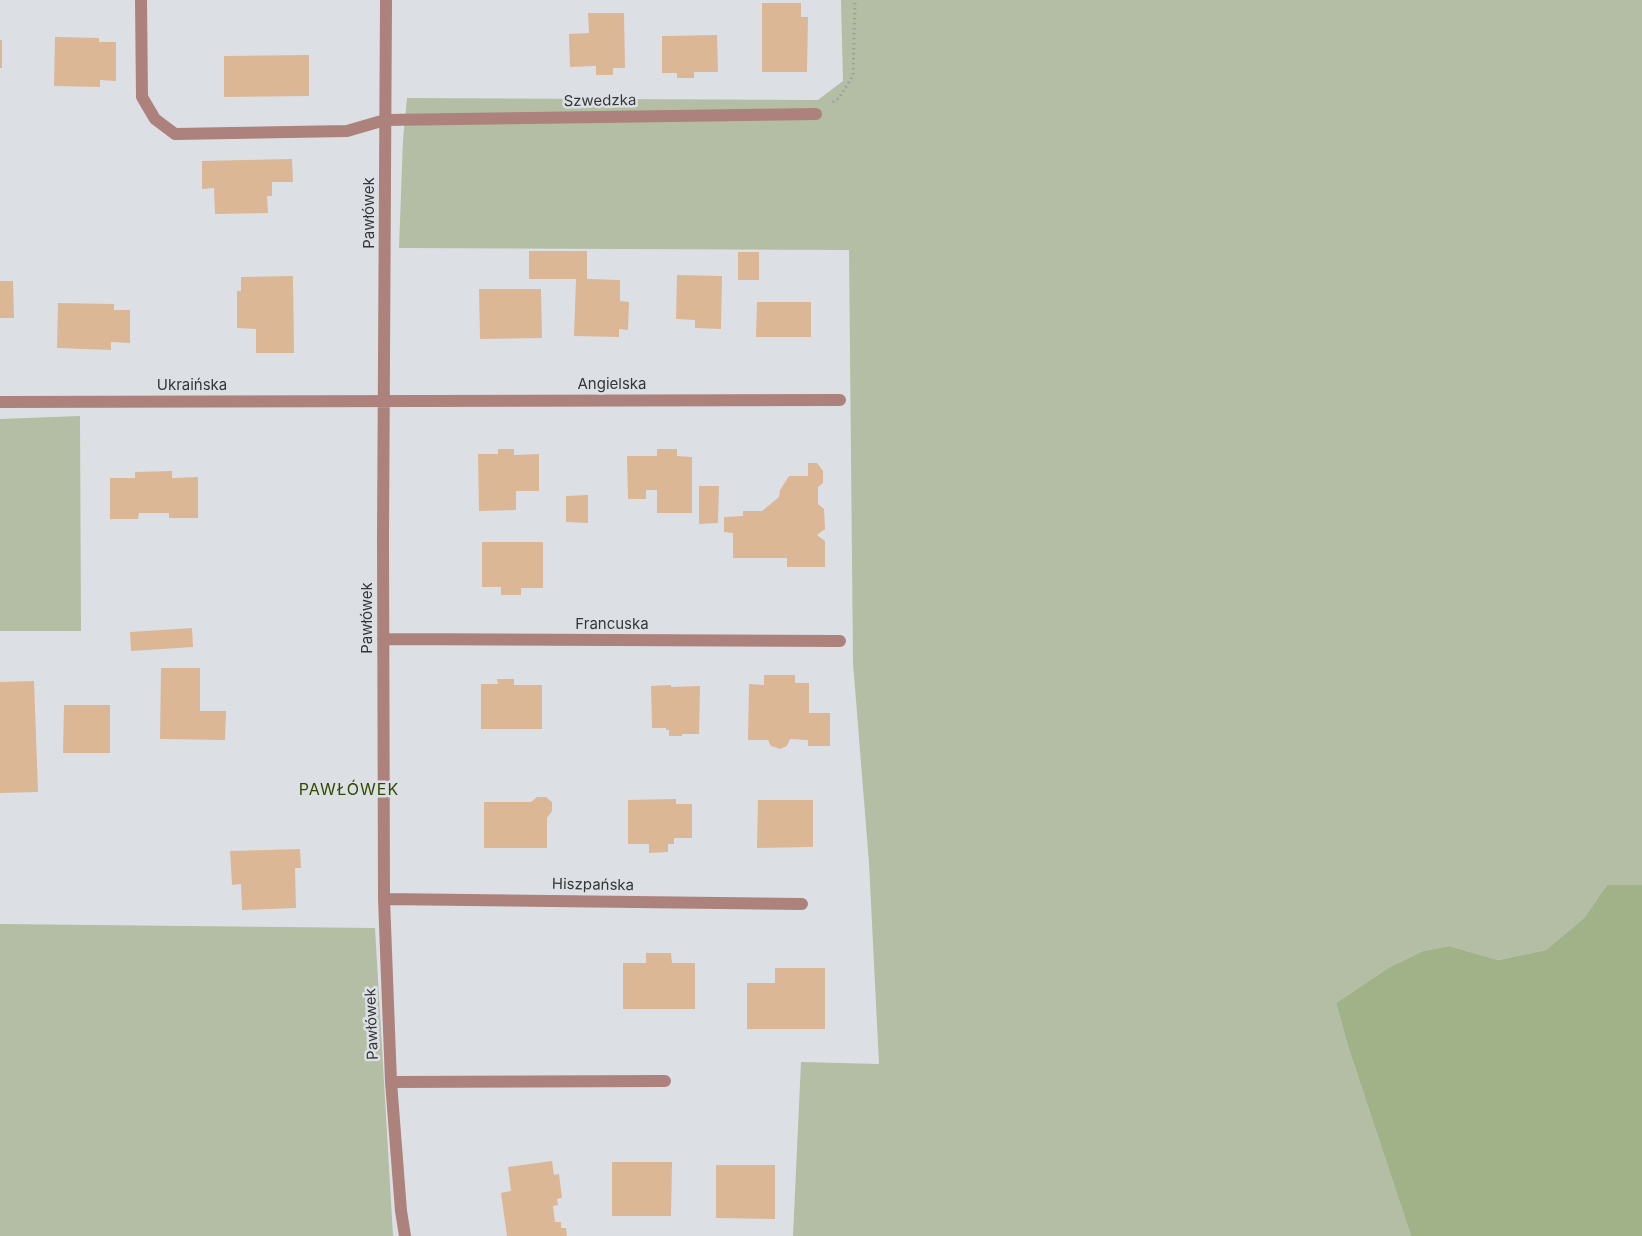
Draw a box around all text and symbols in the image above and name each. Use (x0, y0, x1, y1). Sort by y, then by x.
street label: Szwedzka (563, 91, 637, 111)
street label: Pawłówek (360, 177, 378, 249)
street label: Angielska (578, 375, 646, 393)
street label: Ukraińska (157, 376, 227, 394)
street label: Pawłówek (358, 582, 376, 654)
street label: Francuska (575, 615, 649, 633)
district label: PAWŁÓWEK (298, 780, 400, 800)
street label: Hiszpańska (552, 875, 634, 895)
street label: Pawłówek (362, 988, 382, 1060)

